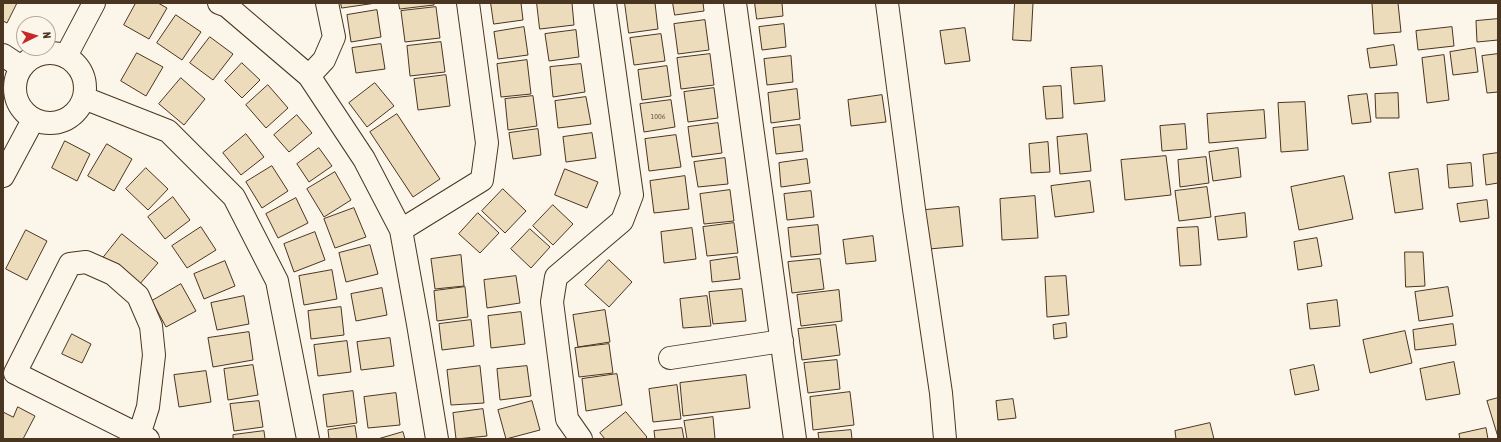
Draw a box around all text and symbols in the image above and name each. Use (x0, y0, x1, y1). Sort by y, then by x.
north arrow (16, 16, 56, 56)
text: N (41, 31, 53, 39)
house number: 1006 (650, 111, 666, 121)

